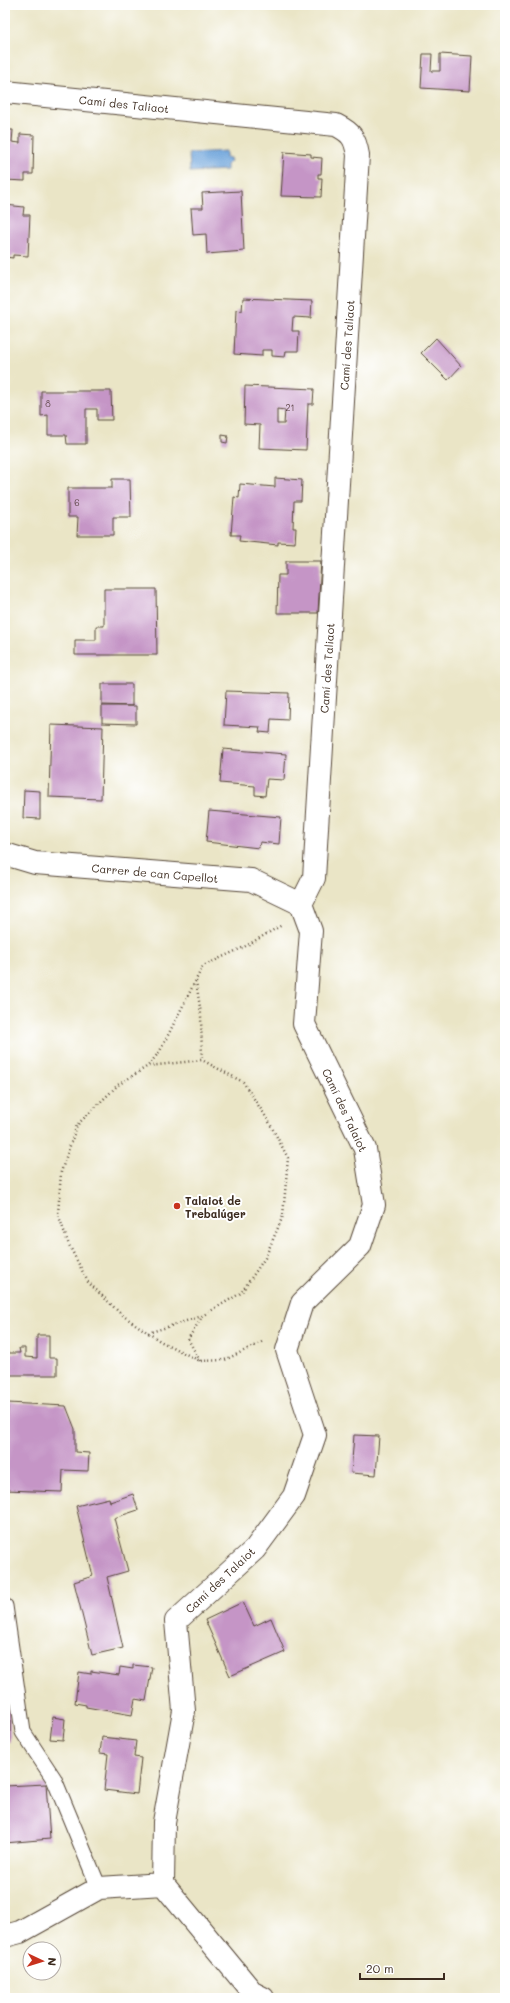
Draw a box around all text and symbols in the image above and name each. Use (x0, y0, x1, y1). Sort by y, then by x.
street label: Camí des Taliaot (78, 92, 170, 116)
street label: Camí des Taliaot (336, 299, 358, 391)
house number: 8 (45, 398, 51, 409)
house number: 21 (285, 402, 295, 413)
house number: 6 (74, 497, 80, 508)
street label: Camí des Taliaot (316, 622, 338, 714)
street label: Carrer de can Capellot (91, 860, 219, 886)
street label: Camí des Talaiot (319, 1066, 371, 1154)
place label: Talaiot de Trebalúger (185, 1193, 246, 1221)
marker: Talaiot de Trebalúger (172, 1201, 182, 1211)
street label: Camí des Talaiot (182, 1544, 258, 1616)
north arrow (22, 1941, 62, 1981)
scale bar (360, 1955, 444, 1981)
text: N (45, 1957, 60, 1966)
text: 20 m (366, 1960, 394, 1976)

